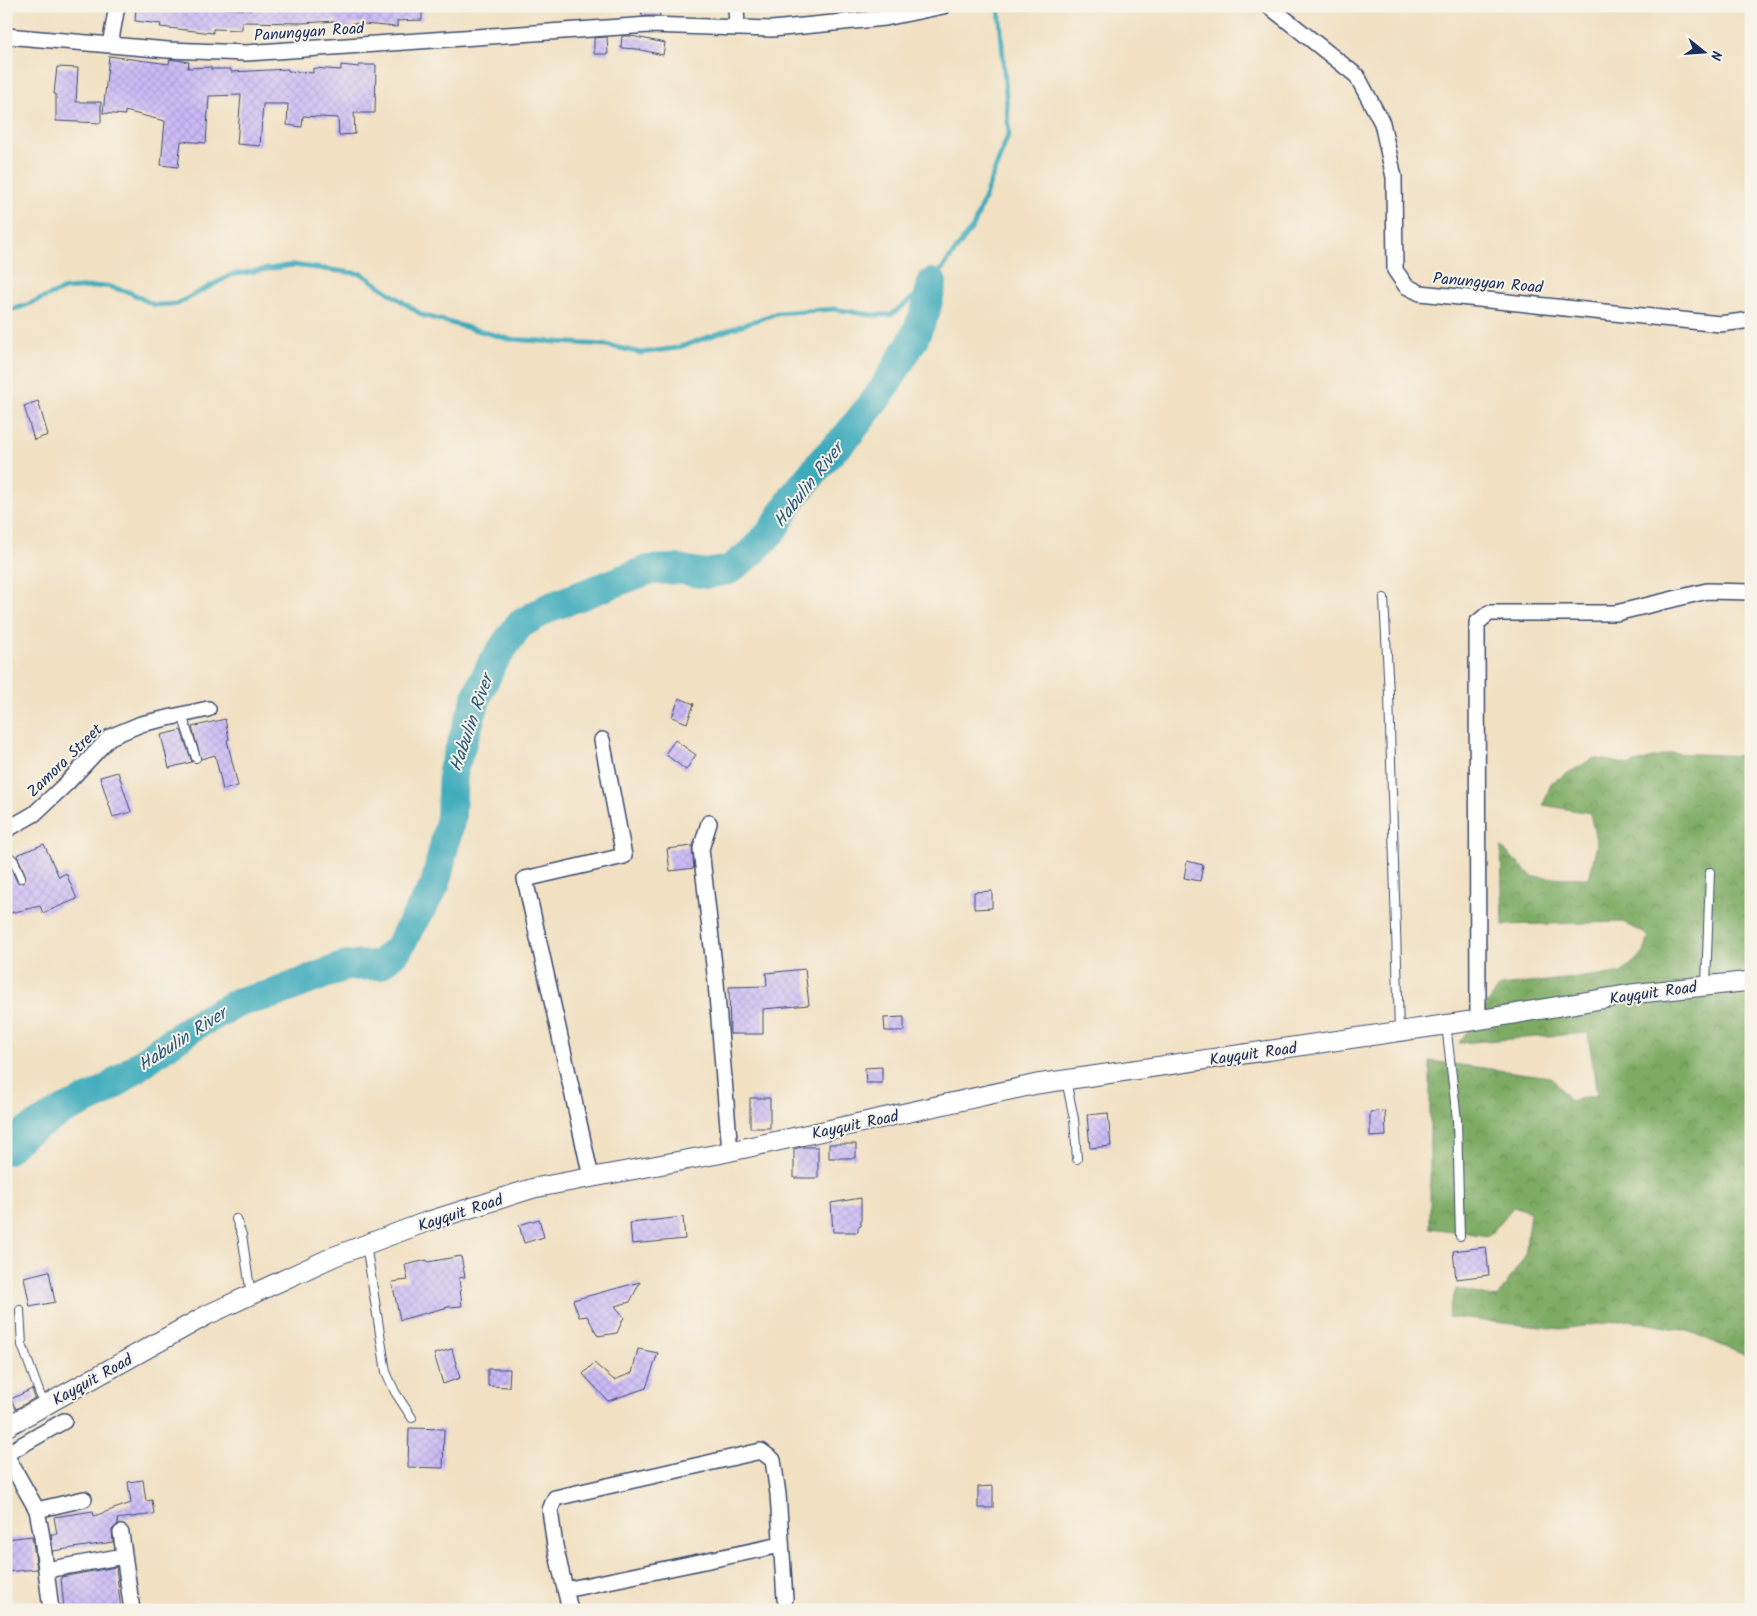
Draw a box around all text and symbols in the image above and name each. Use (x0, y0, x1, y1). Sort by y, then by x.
street label: Panungyan Road (253, 16, 366, 49)
north arrow (1680, 28, 1730, 78)
text: N (1704, 48, 1727, 63)
street label: Panungyan Road (1432, 266, 1545, 301)
water label: Habulin River (767, 434, 854, 534)
water label: Habulin River (442, 667, 504, 776)
street label: Zamora Street (21, 718, 109, 804)
street label: Kayquit Road (1608, 975, 1700, 1012)
water label: Habulin River (133, 999, 236, 1080)
street label: Kayquit Road (1208, 1036, 1300, 1073)
street label: Kayquit Road (810, 1104, 902, 1147)
street label: Kayquit Road (415, 1188, 507, 1239)
street label: Kayquit Road (48, 1347, 138, 1413)

